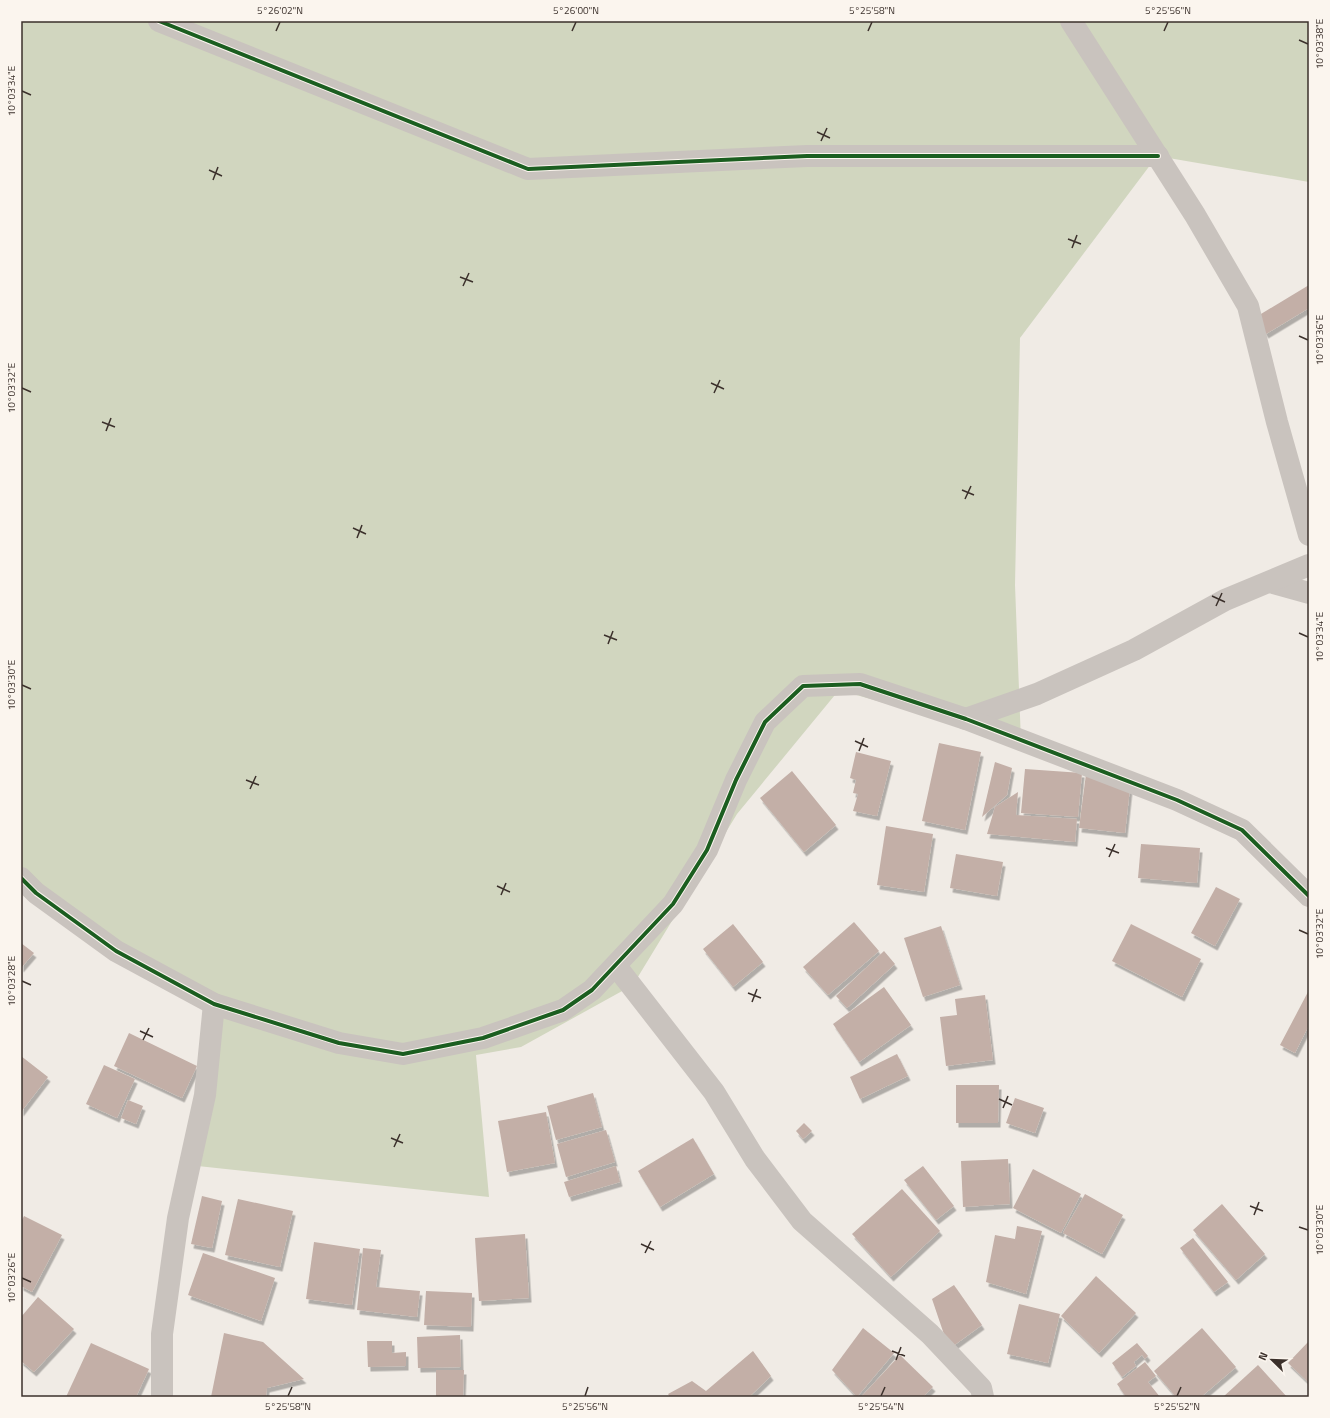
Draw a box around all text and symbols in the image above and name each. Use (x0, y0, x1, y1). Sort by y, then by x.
text: 5°26'02"N (257, 3, 303, 18)
text: 5°26'00"N (553, 3, 599, 18)
text: 5°25'58"N (849, 3, 895, 18)
text: 5°25'56"N (1145, 3, 1191, 18)
text: 10°03'38"E (1312, 18, 1327, 69)
text: 10°03'34"E (4, 65, 19, 116)
text: 10°03'36"E (1312, 314, 1327, 365)
text: 10°03'32"E (4, 362, 19, 413)
text: 10°03'34"E (1312, 611, 1327, 662)
text: 10°03'30"E (4, 659, 19, 710)
text: 10°03'32"E (1312, 908, 1327, 959)
text: 10°03'28"E (4, 955, 19, 1006)
text: 10°03'30"E (1312, 1204, 1327, 1255)
text: 10°03'26"E (4, 1252, 19, 1303)
north arrow (1252, 1340, 1292, 1380)
text: N (1254, 1349, 1272, 1363)
text: 5°25'58"N (265, 1399, 311, 1414)
text: 5°25'56"N (562, 1399, 608, 1414)
text: 5°25'54"N (858, 1399, 904, 1414)
text: 5°25'52"N (1154, 1399, 1200, 1414)

